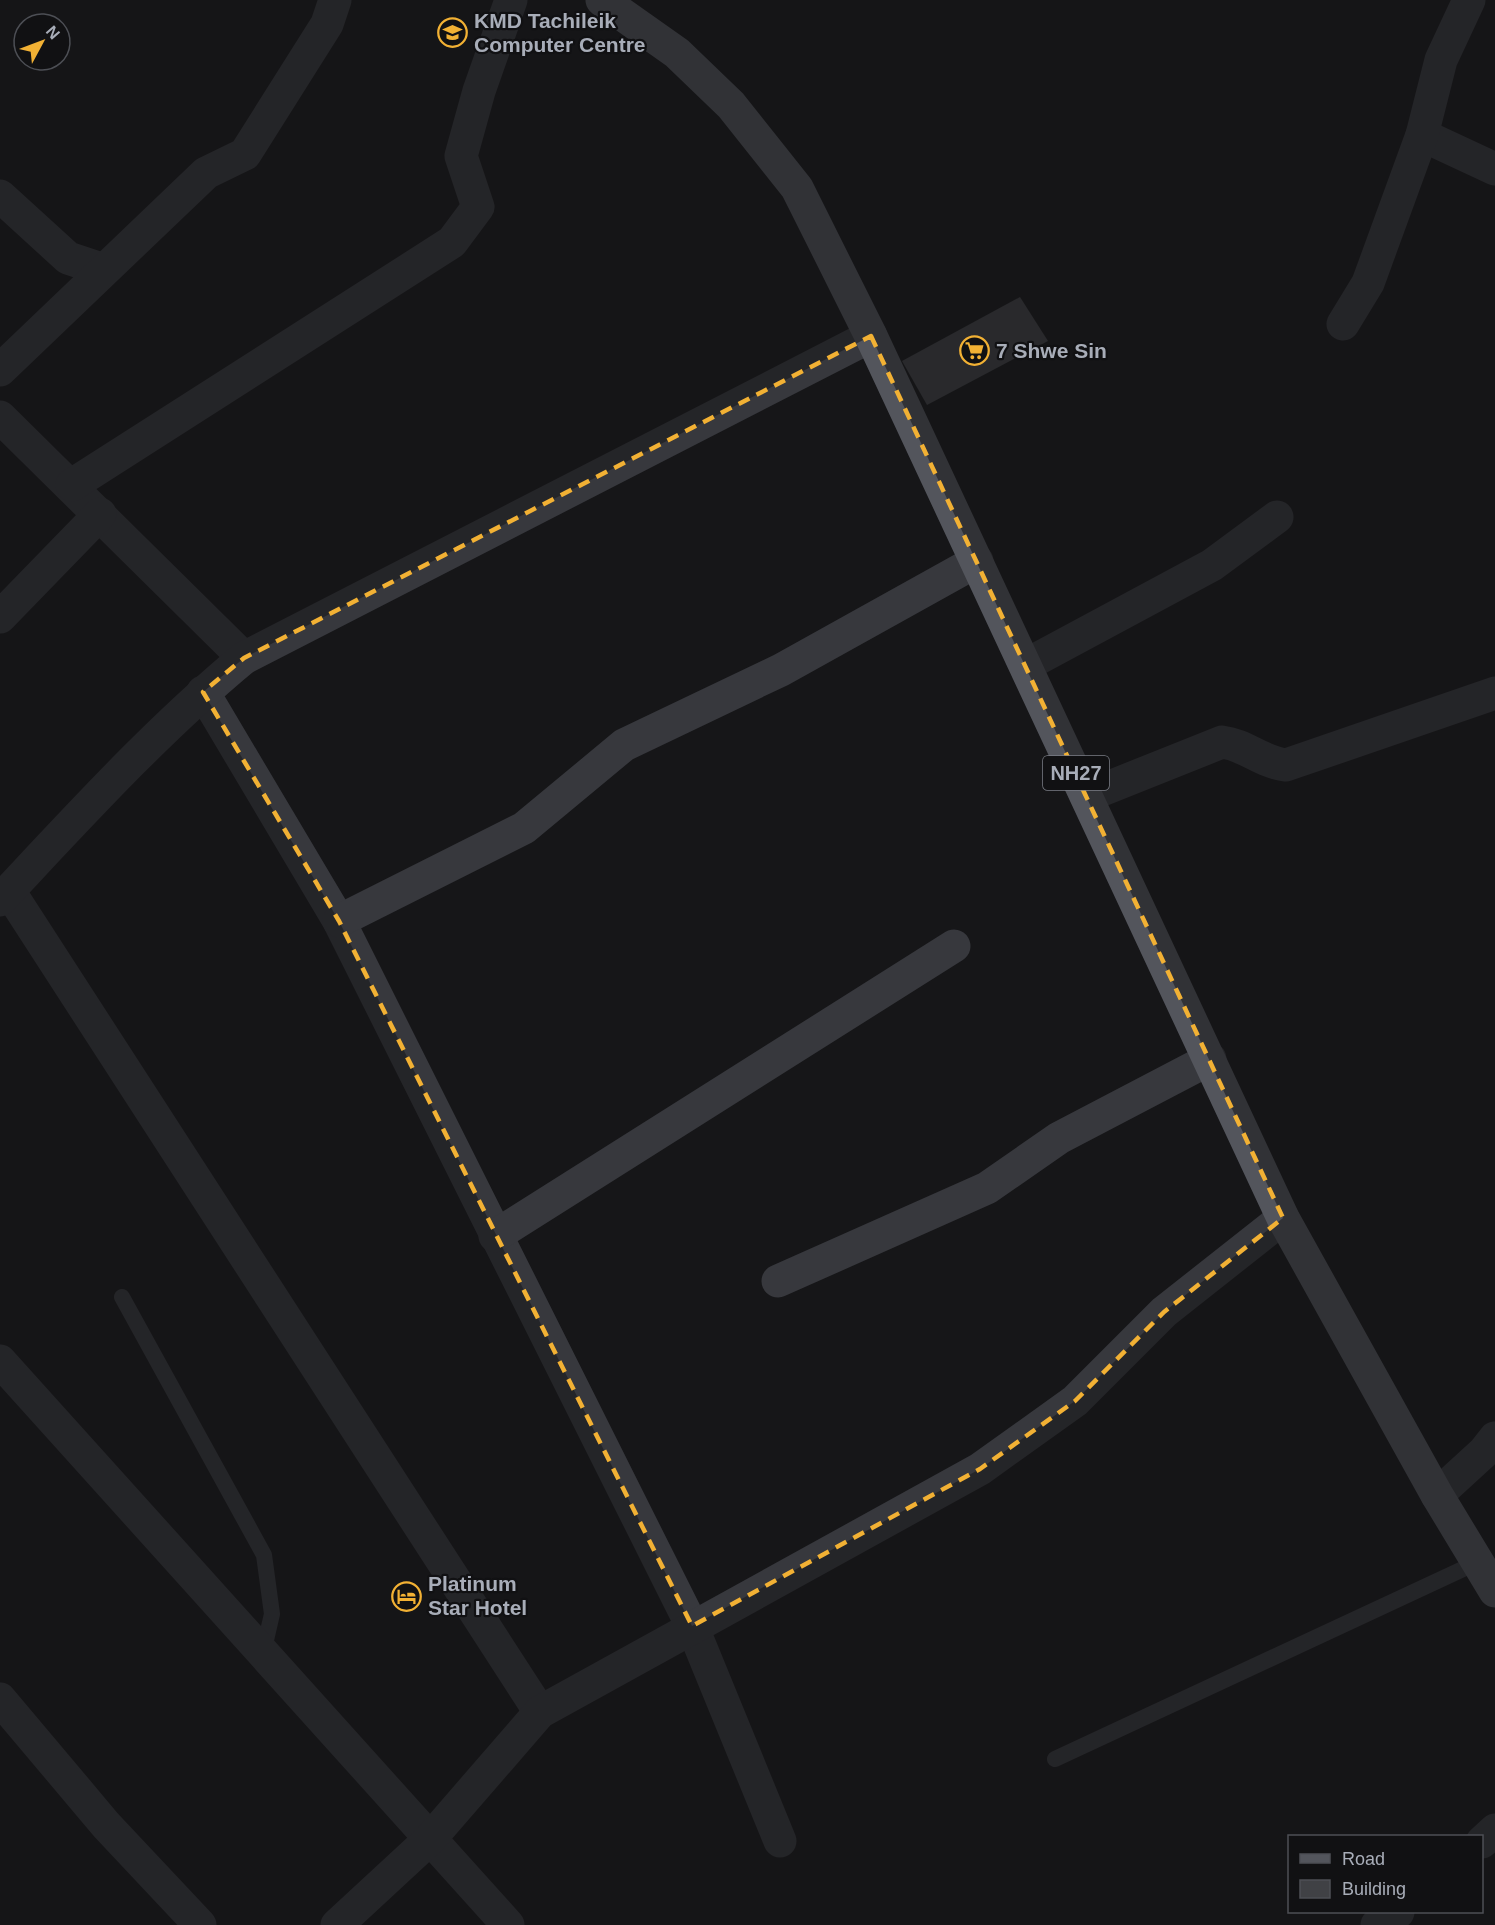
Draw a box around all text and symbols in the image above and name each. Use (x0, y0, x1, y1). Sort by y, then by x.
place label: KMD Tachileik Computer Centre (474, 9, 646, 56)
north arrow (12, 12, 72, 72)
school or university icon: KMD Tachileik Computer Centre (437, 17, 469, 49)
text: N (43, 23, 63, 42)
supermarket icon: 7 Shwe Sin (959, 335, 991, 367)
place label: 7 Shwe Sin (996, 339, 1107, 362)
road number: NH27 (1043, 756, 1109, 790)
place label: Platinum Star Hotel (428, 1572, 527, 1619)
hotel icon: Platinum Star Hotel (391, 1580, 423, 1612)
legend (1288, 1835, 1483, 1913)
text: Road (1342, 1849, 1385, 1869)
text: Building (1342, 1879, 1406, 1899)

